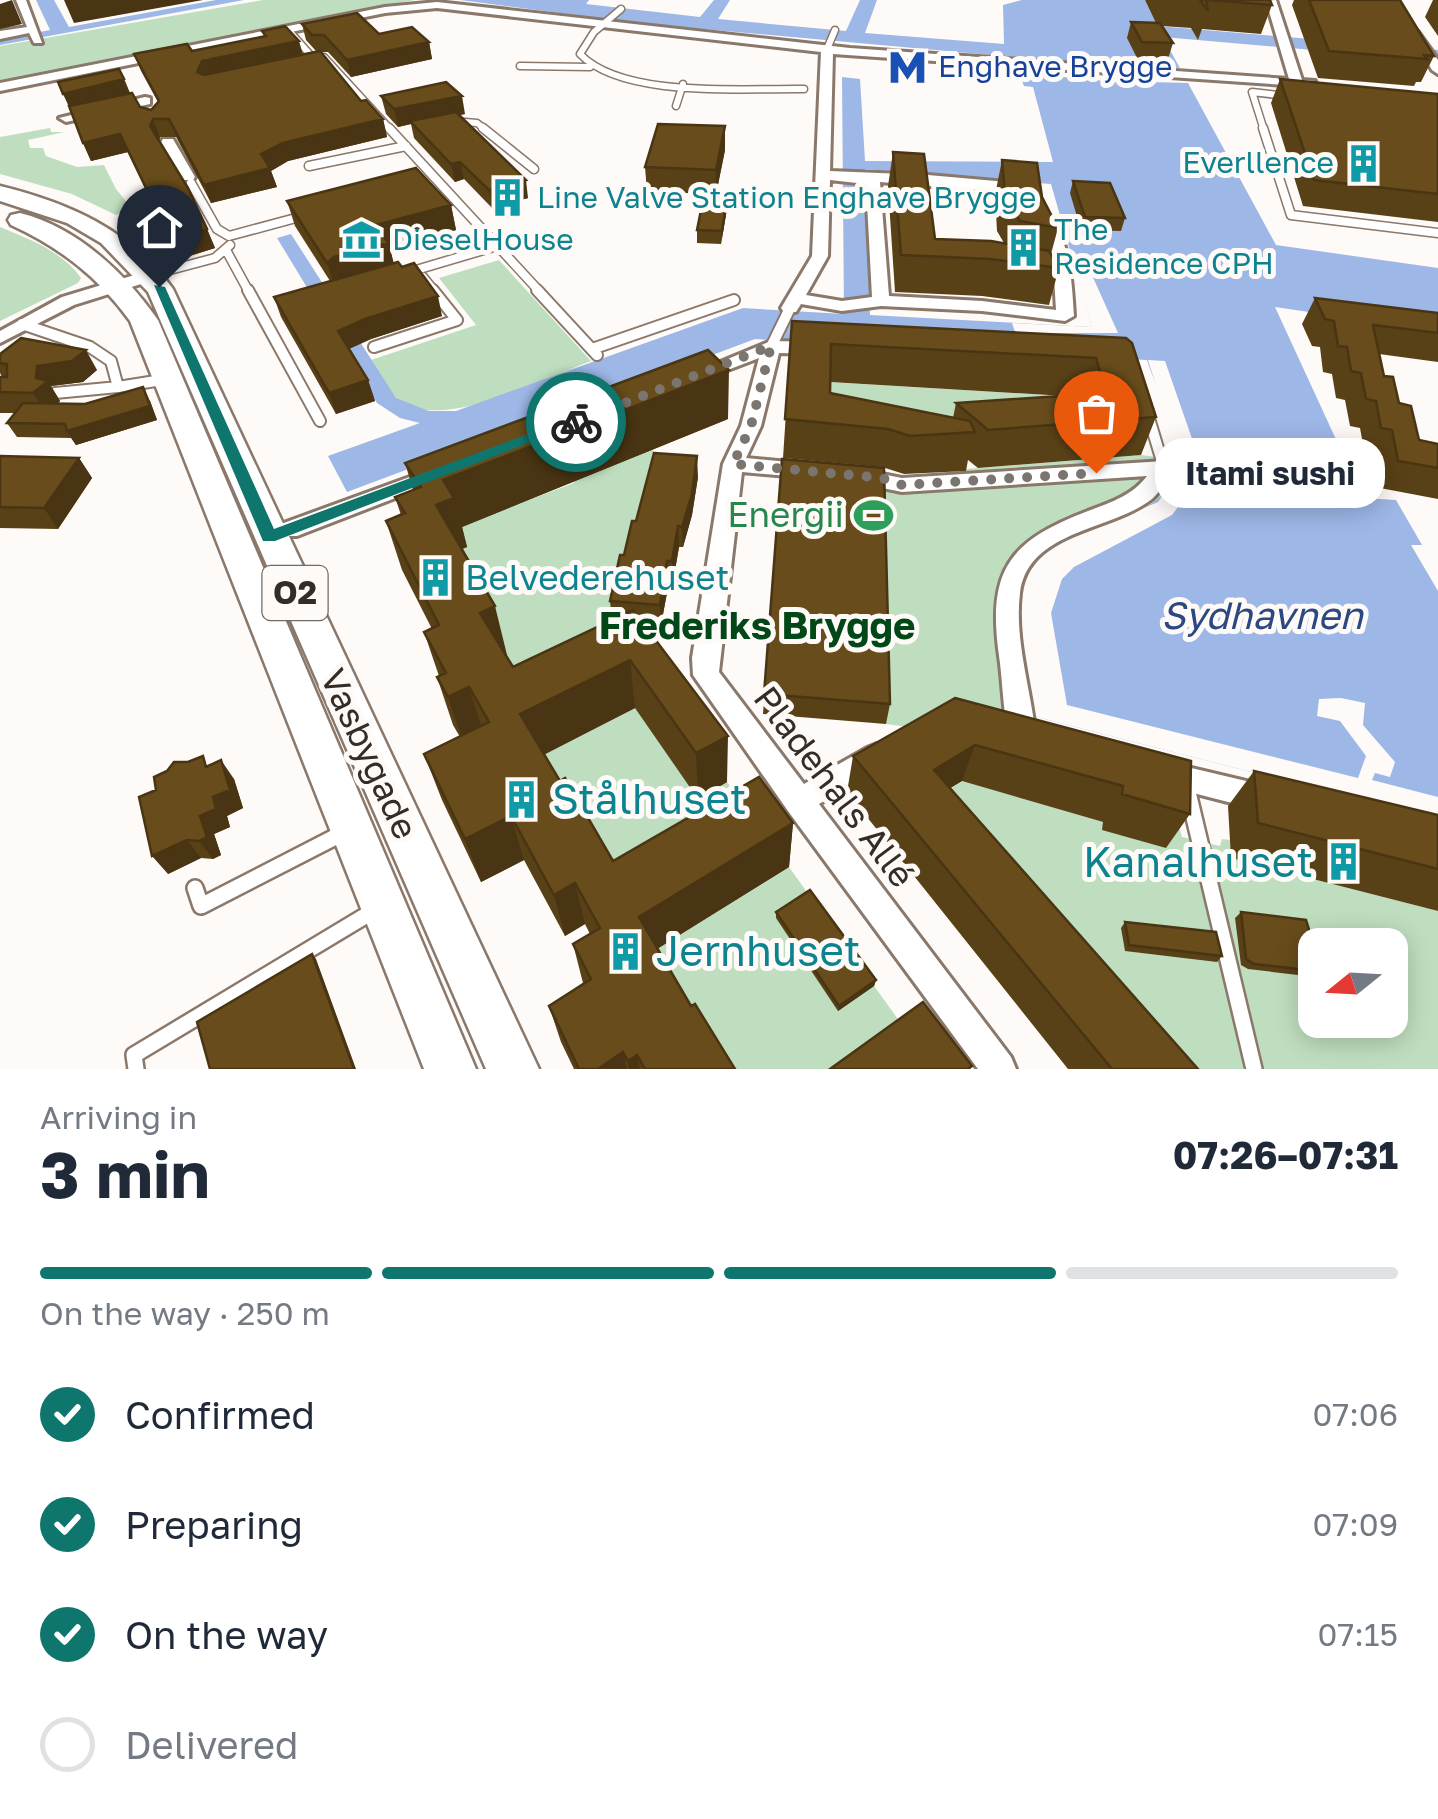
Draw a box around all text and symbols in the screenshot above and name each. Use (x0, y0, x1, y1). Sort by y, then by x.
metro station icon: Enghave Brygge (887, 46, 929, 88)
place label: Enghave Brygge (938, 48, 1172, 84)
building icon: Everllence (1343, 142, 1385, 184)
place label: Everllence (1182, 144, 1334, 180)
building icon: Line Valve Station Enghave Brygge (486, 177, 528, 219)
place label: Line Valve Station Enghave Brygge (537, 179, 1036, 215)
pin (117, 185, 202, 288)
icon: home (132, 200, 187, 255)
place label: The Residence CPH (1054, 211, 1274, 281)
museum icon: DieselHouse (341, 219, 383, 261)
place label: DieselHouse (392, 221, 574, 257)
building icon: The Residence CPH (1003, 226, 1045, 268)
pin (1054, 371, 1139, 474)
courier (526, 372, 626, 472)
icon: bag (1069, 386, 1124, 441)
icon: bike (549, 395, 604, 450)
callout: Itami sushi (1156, 438, 1386, 508)
text: Itami sushi (1185, 454, 1355, 492)
place label: Energii (727, 493, 844, 535)
sports icon: Energii (853, 494, 895, 536)
place label: Belvederehuset (465, 556, 729, 598)
building icon: Belvederehuset (414, 557, 456, 599)
road number: O2 (262, 566, 328, 620)
water label: Sydhavnen (1161, 592, 1365, 637)
district label: Frederiks Brygge (599, 602, 915, 648)
street label: Vasbygade (312, 662, 428, 845)
street label: Pladehals Allé (746, 678, 924, 895)
place label: Stålhuset (552, 773, 747, 823)
building icon: Stålhuset (501, 778, 543, 820)
place label: Kanalhuset (1083, 836, 1313, 886)
building icon: Kanalhuset (1322, 841, 1364, 883)
place label: Jernhuset (656, 925, 861, 975)
north arrow (1298, 928, 1408, 1038)
map controls (1298, 928, 1408, 1038)
building icon: Jernhuset (605, 930, 647, 972)
text: Arriving in (40, 1098, 197, 1136)
text: 07:26–07:31 (1173, 1132, 1398, 1177)
text: 3 min (40, 1134, 210, 1212)
text: On the way · 250 m (40, 1294, 330, 1332)
icon: check (40, 1387, 95, 1442)
text: Confirmed (125, 1392, 315, 1437)
text: 07:06 (1312, 1395, 1398, 1433)
icon: check (40, 1497, 95, 1552)
text: Preparing (125, 1502, 303, 1547)
text: 07:09 (1312, 1505, 1398, 1543)
icon: check (40, 1607, 95, 1662)
text: On the way (125, 1612, 328, 1657)
text: 07:15 (1318, 1615, 1398, 1653)
text: Delivered (125, 1722, 298, 1767)

